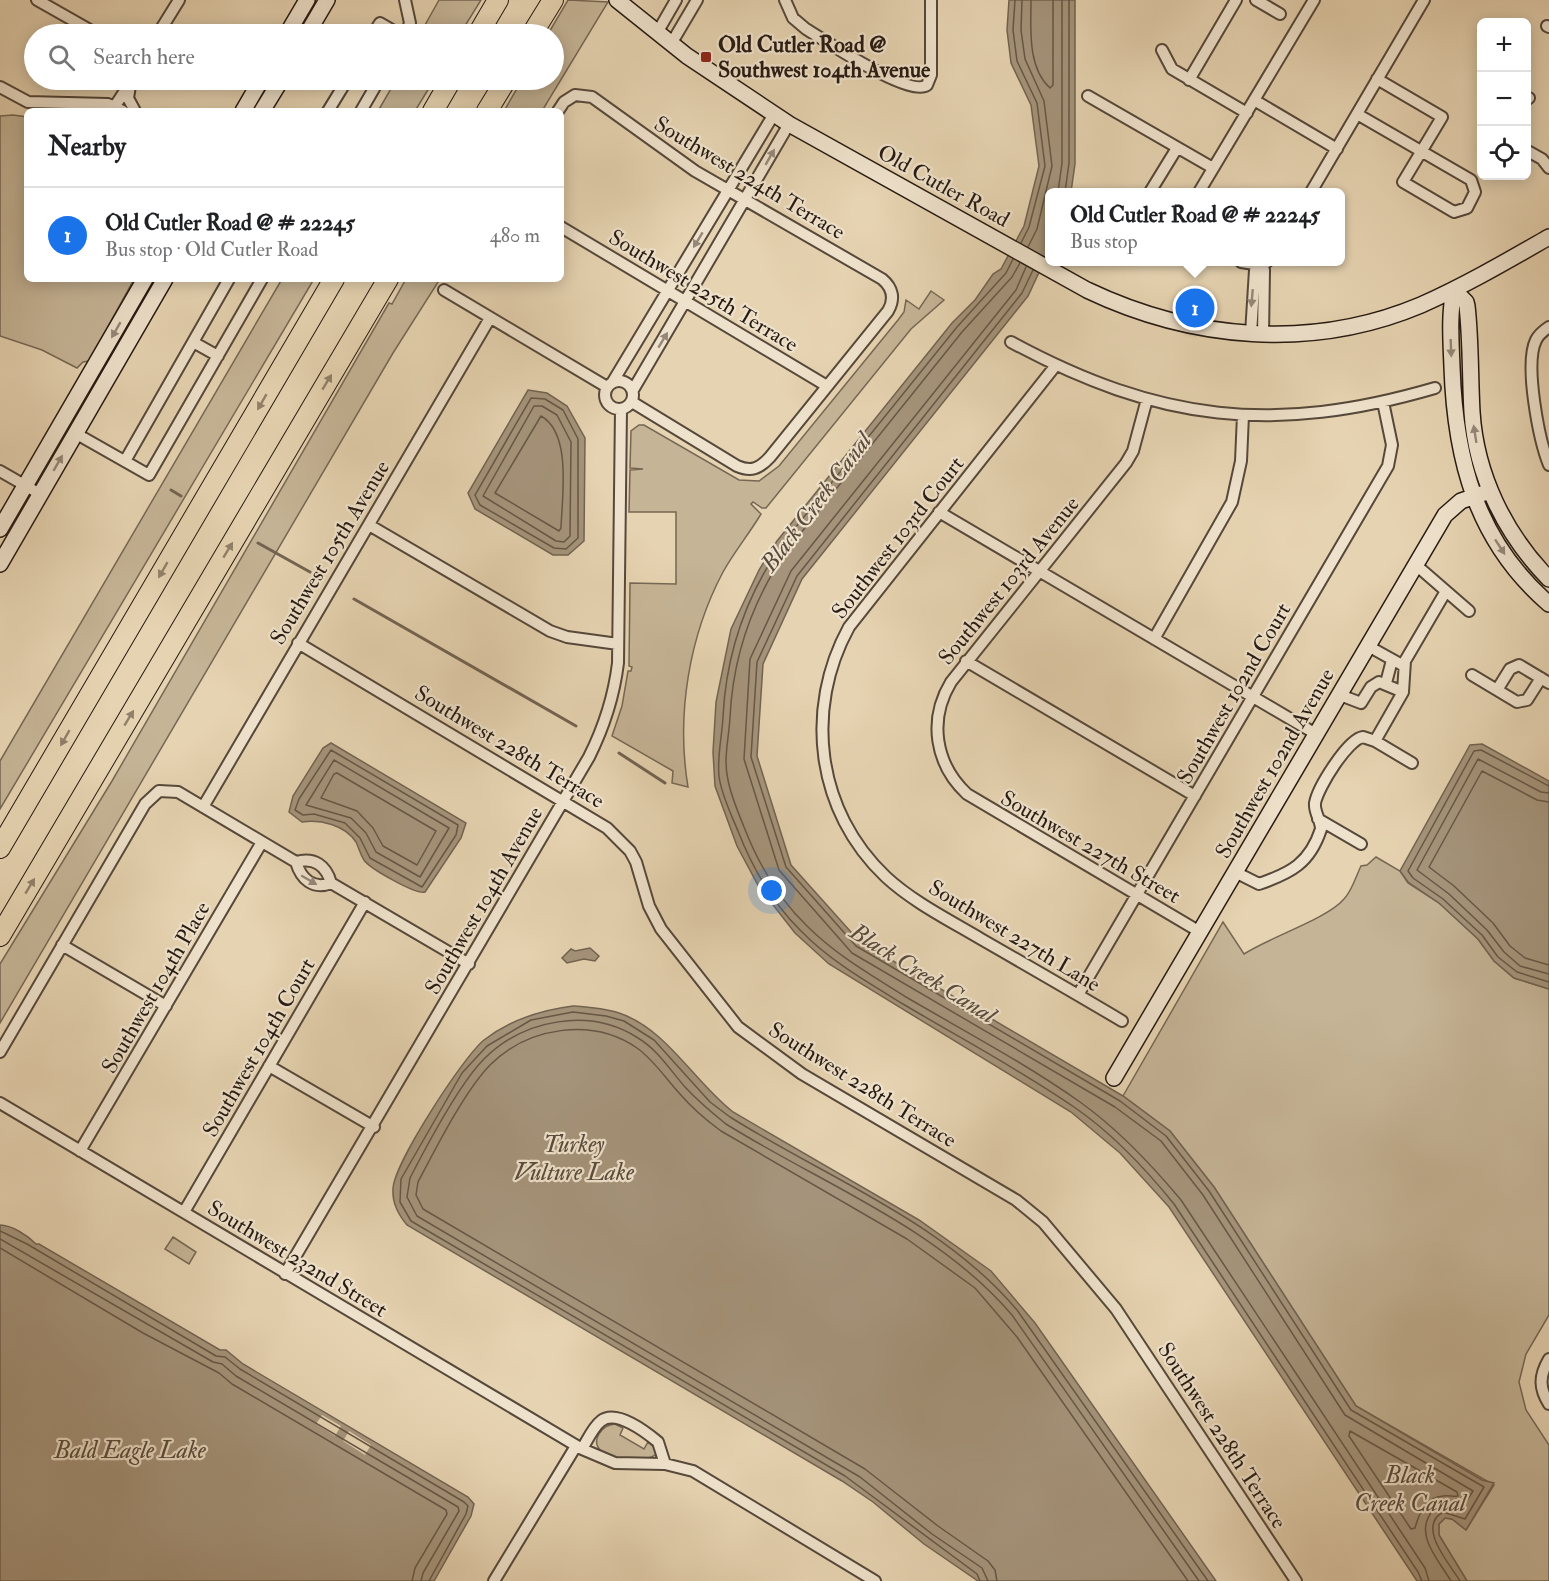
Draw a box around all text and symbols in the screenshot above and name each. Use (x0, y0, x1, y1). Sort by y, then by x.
map controls (1477, 18, 1531, 180)
button: + (1477, 18, 1531, 72)
search box (24, 24, 564, 90)
place label: Old Cutler Road @ Southwest 104th Avenue (718, 31, 931, 84)
icon: search (45, 41, 78, 74)
text: Search here (93, 43, 195, 71)
marker: Old Cutler Road @ Southwest 104th Avenue (699, 50, 713, 64)
button: − (1477, 72, 1531, 126)
street label: Southwest 224th Terrace (649, 110, 850, 246)
button: locate (1477, 126, 1531, 180)
text: Nearby (48, 131, 126, 163)
street label: Old Cutler Road (873, 138, 1015, 234)
one-way arrow (764, 149, 775, 165)
popup (1045, 188, 1345, 266)
text: Old Cutler Road @ # 22245 (1070, 201, 1320, 229)
text: Old Cutler Road @ # 22245 (105, 209, 355, 237)
text: 1 (64, 223, 71, 248)
text: 480 m (490, 223, 540, 248)
street label: Southwest 225th Terrace (604, 223, 803, 358)
text: Bus stop (1070, 229, 1138, 254)
one-way arrow (693, 232, 704, 248)
text: Bus stop · Old Cutler Road (105, 237, 318, 262)
pin: 1 (1176, 286, 1214, 330)
one-way arrow (1247, 289, 1257, 308)
one-way arrow (110, 322, 121, 338)
one-way arrow (657, 332, 668, 348)
one-way arrow (1447, 338, 1456, 357)
one-way arrow (322, 374, 333, 390)
one-way arrow (257, 394, 267, 411)
water label: Black Creek Canal (753, 425, 880, 579)
one-way arrow (1470, 425, 1479, 444)
street label: Southwest 103rd Court (826, 451, 970, 625)
one-way arrow (52, 455, 62, 472)
street label: Southwest 105th Avenue (264, 455, 396, 650)
street label: Southwest 103rd Avenue (932, 491, 1085, 671)
one-way arrow (1494, 539, 1506, 555)
one-way arrow (223, 541, 233, 558)
one-way arrow (158, 562, 169, 578)
street label: Southwest 102nd Court (1171, 598, 1297, 789)
street label: Southwest 102nd Avenue (1209, 663, 1341, 864)
street label: Southwest 228th Terrace (409, 679, 610, 815)
one-way arrow (124, 709, 134, 726)
one-way arrow (59, 730, 70, 746)
street label: Southwest 227th Street (996, 784, 1185, 910)
street label: Southwest 104th Avenue (419, 802, 549, 999)
street label: Southwest 227th Lane (923, 873, 1106, 998)
one-way arrow (301, 875, 318, 885)
your location (757, 876, 786, 905)
one-way arrow (24, 878, 35, 894)
street label: Southwest 104th Place (95, 896, 217, 1079)
water label: Black Creek Canal (843, 916, 1004, 1032)
street label: Southwest 104th Court (196, 953, 321, 1142)
street label: Southwest 228th Terrace (763, 1016, 962, 1154)
water label: Turkey Vulture Lake (514, 1129, 635, 1188)
street label: Southwest 232nd Street (202, 1194, 393, 1324)
street label: Southwest 228th Terrace (1151, 1337, 1293, 1534)
water label: Bald Eagle Lake (53, 1435, 207, 1466)
water label: Black Creek Canal (1354, 1460, 1468, 1519)

